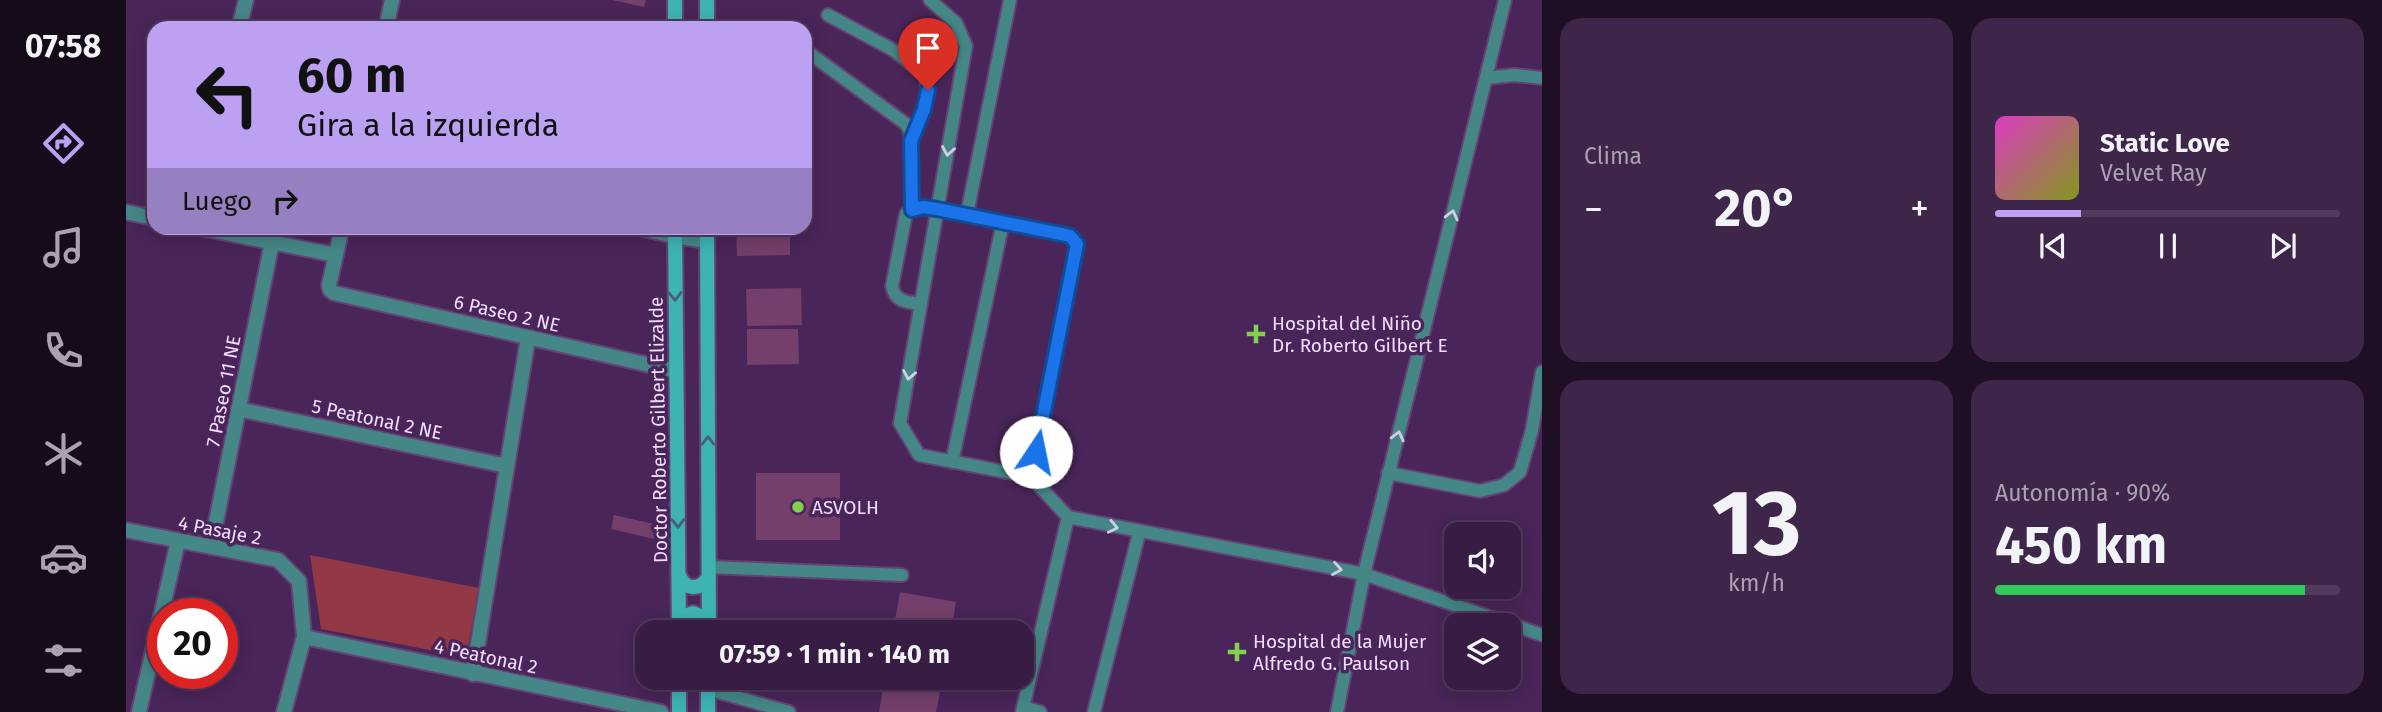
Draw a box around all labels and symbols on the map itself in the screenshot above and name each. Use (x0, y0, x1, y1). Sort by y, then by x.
pin (898, 18, 958, 90)
one-way arrow (941, 145, 956, 157)
one-way arrow (1444, 209, 1458, 221)
street label: 6 Paseo 2 NE (452, 290, 562, 337)
one-way arrow (668, 290, 683, 301)
street label: Doctor Roberto Gilbert Elizalde (645, 297, 672, 563)
place label: Hospital del Niño Dr. Roberto Gilbert E (1272, 312, 1448, 357)
marker: Hospital del Niño Dr. Roberto Gilbert E (1246, 324, 1266, 344)
street label: 7 Paseo 11 NE (201, 333, 246, 449)
one-way arrow (902, 369, 917, 381)
street label: 5 Peatonal 2 NE (310, 394, 444, 445)
position arrow (999, 415, 1073, 489)
one-way arrow (1390, 430, 1404, 442)
one-way arrow (700, 435, 716, 446)
place label: ASVOLH (812, 496, 879, 519)
marker: ASVOLH (790, 499, 806, 515)
street label: 4 Pasaje 2 (176, 511, 263, 550)
one-way arrow (671, 518, 686, 529)
one-way arrow (1107, 519, 1119, 534)
one-way arrow (1331, 560, 1343, 575)
speed limit sign: 20 (147, 598, 238, 689)
place label: Hospital de la Mujer Alfredo G. Paulson (1253, 630, 1427, 675)
street label: 4 Peatonal 2 (432, 634, 540, 679)
marker: Hospital de la Mujer Alfredo G. Paulson (1227, 642, 1247, 662)

